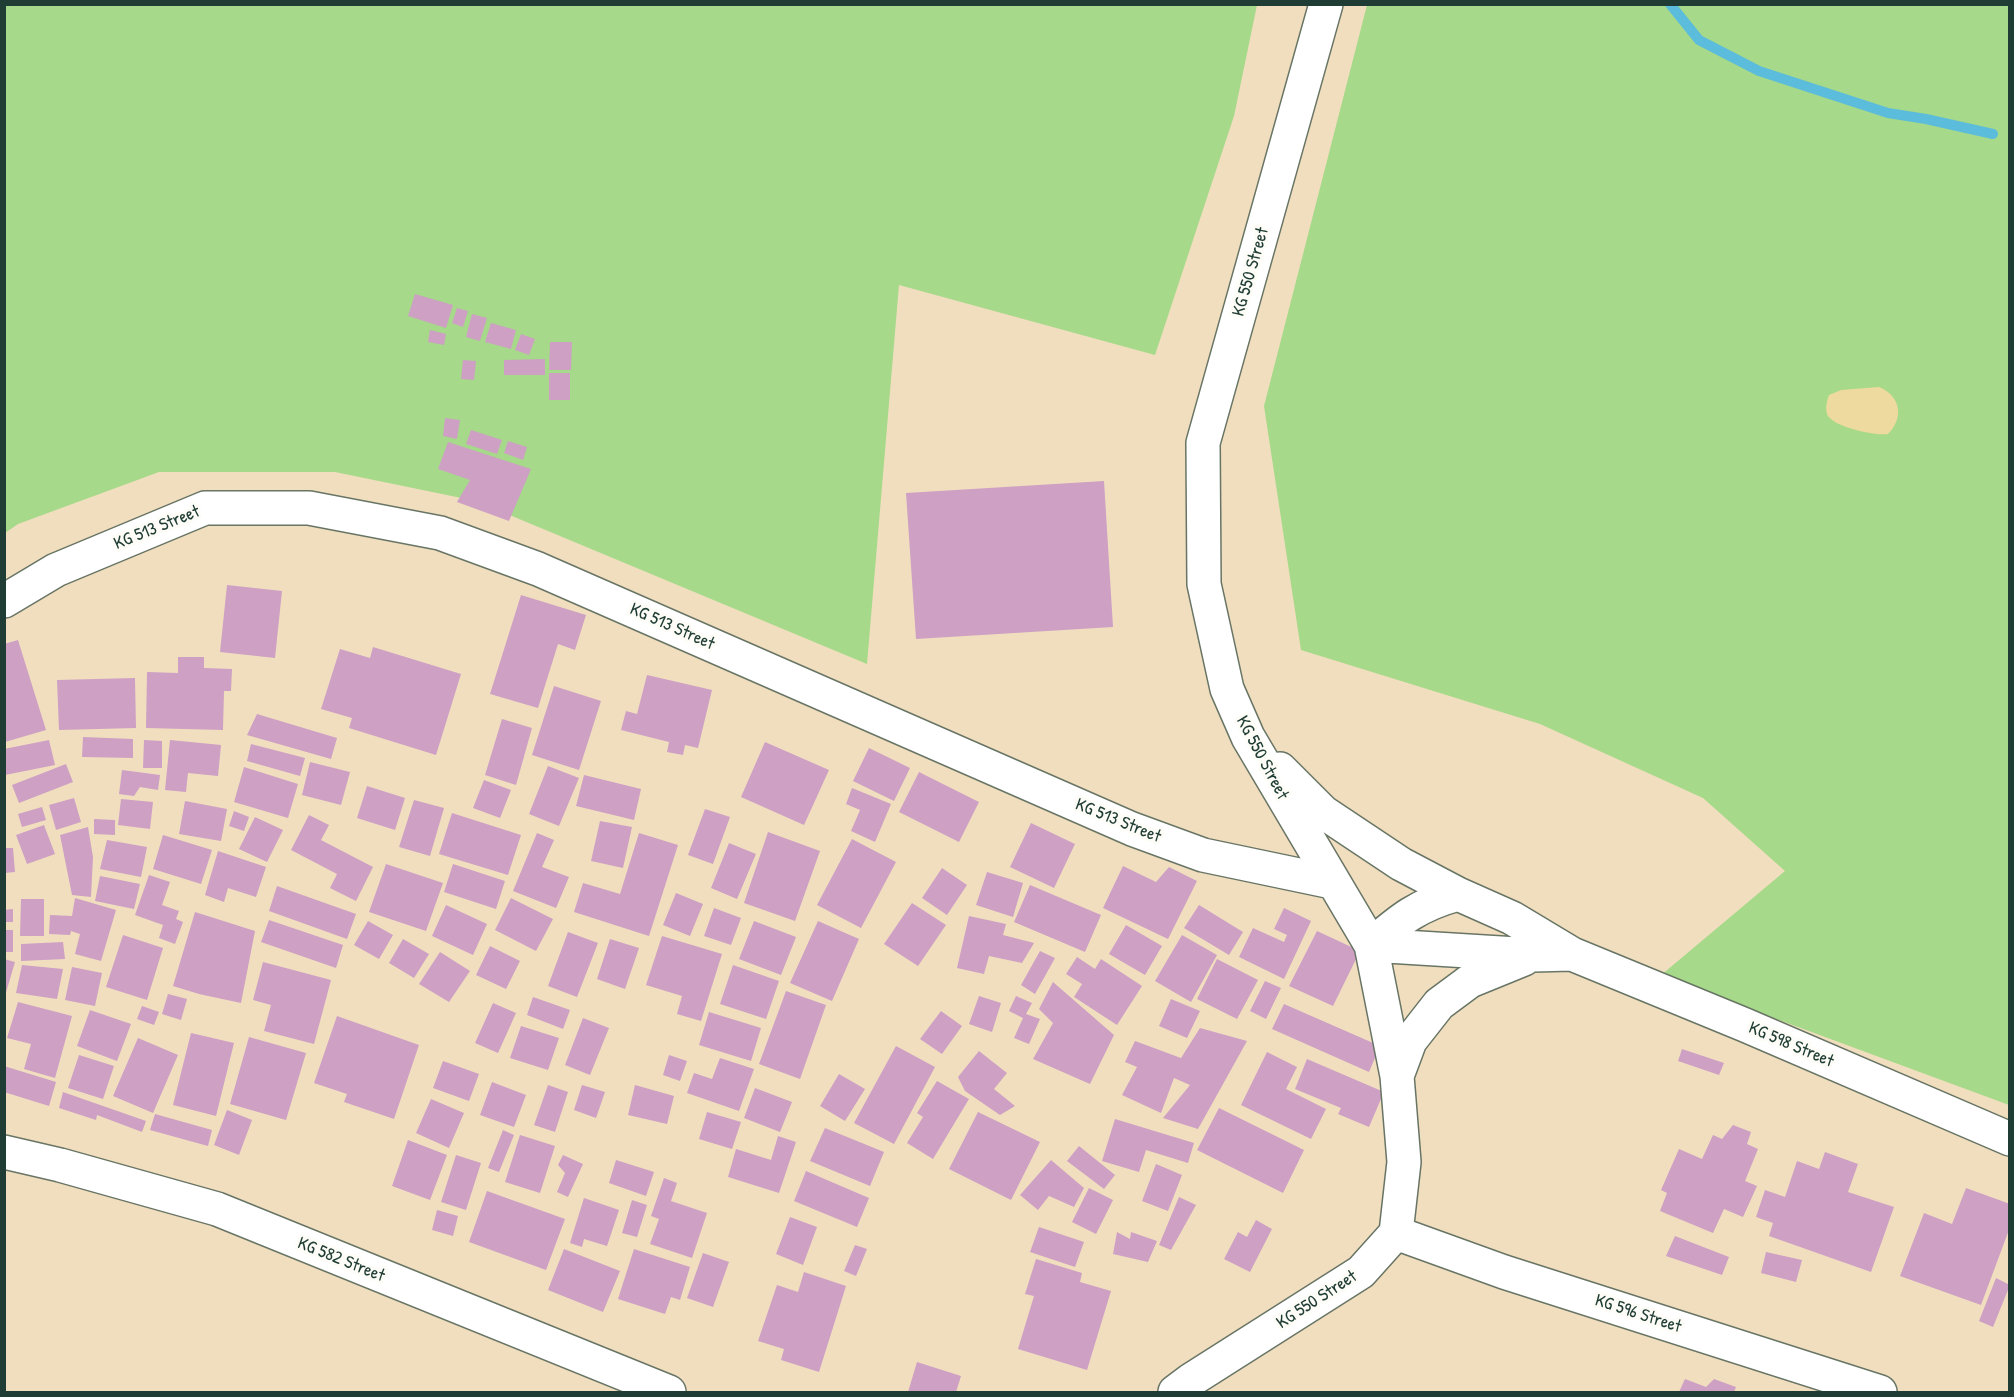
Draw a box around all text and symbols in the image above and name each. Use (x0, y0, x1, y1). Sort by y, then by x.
street label: KG 550 Street (1228, 225, 1274, 319)
street label: KG 513 Street (111, 501, 203, 555)
street label: KG 513 Street (626, 599, 718, 655)
street label: KG 550 Street (1231, 713, 1293, 803)
street label: KG 513 Street (1072, 794, 1164, 848)
street label: KG 598 Street (1745, 1017, 1837, 1073)
street label: KG 582 Street (294, 1233, 388, 1287)
street label: KG 550 Street (1273, 1266, 1361, 1334)
street label: KG 596 Street (1592, 1290, 1684, 1338)

